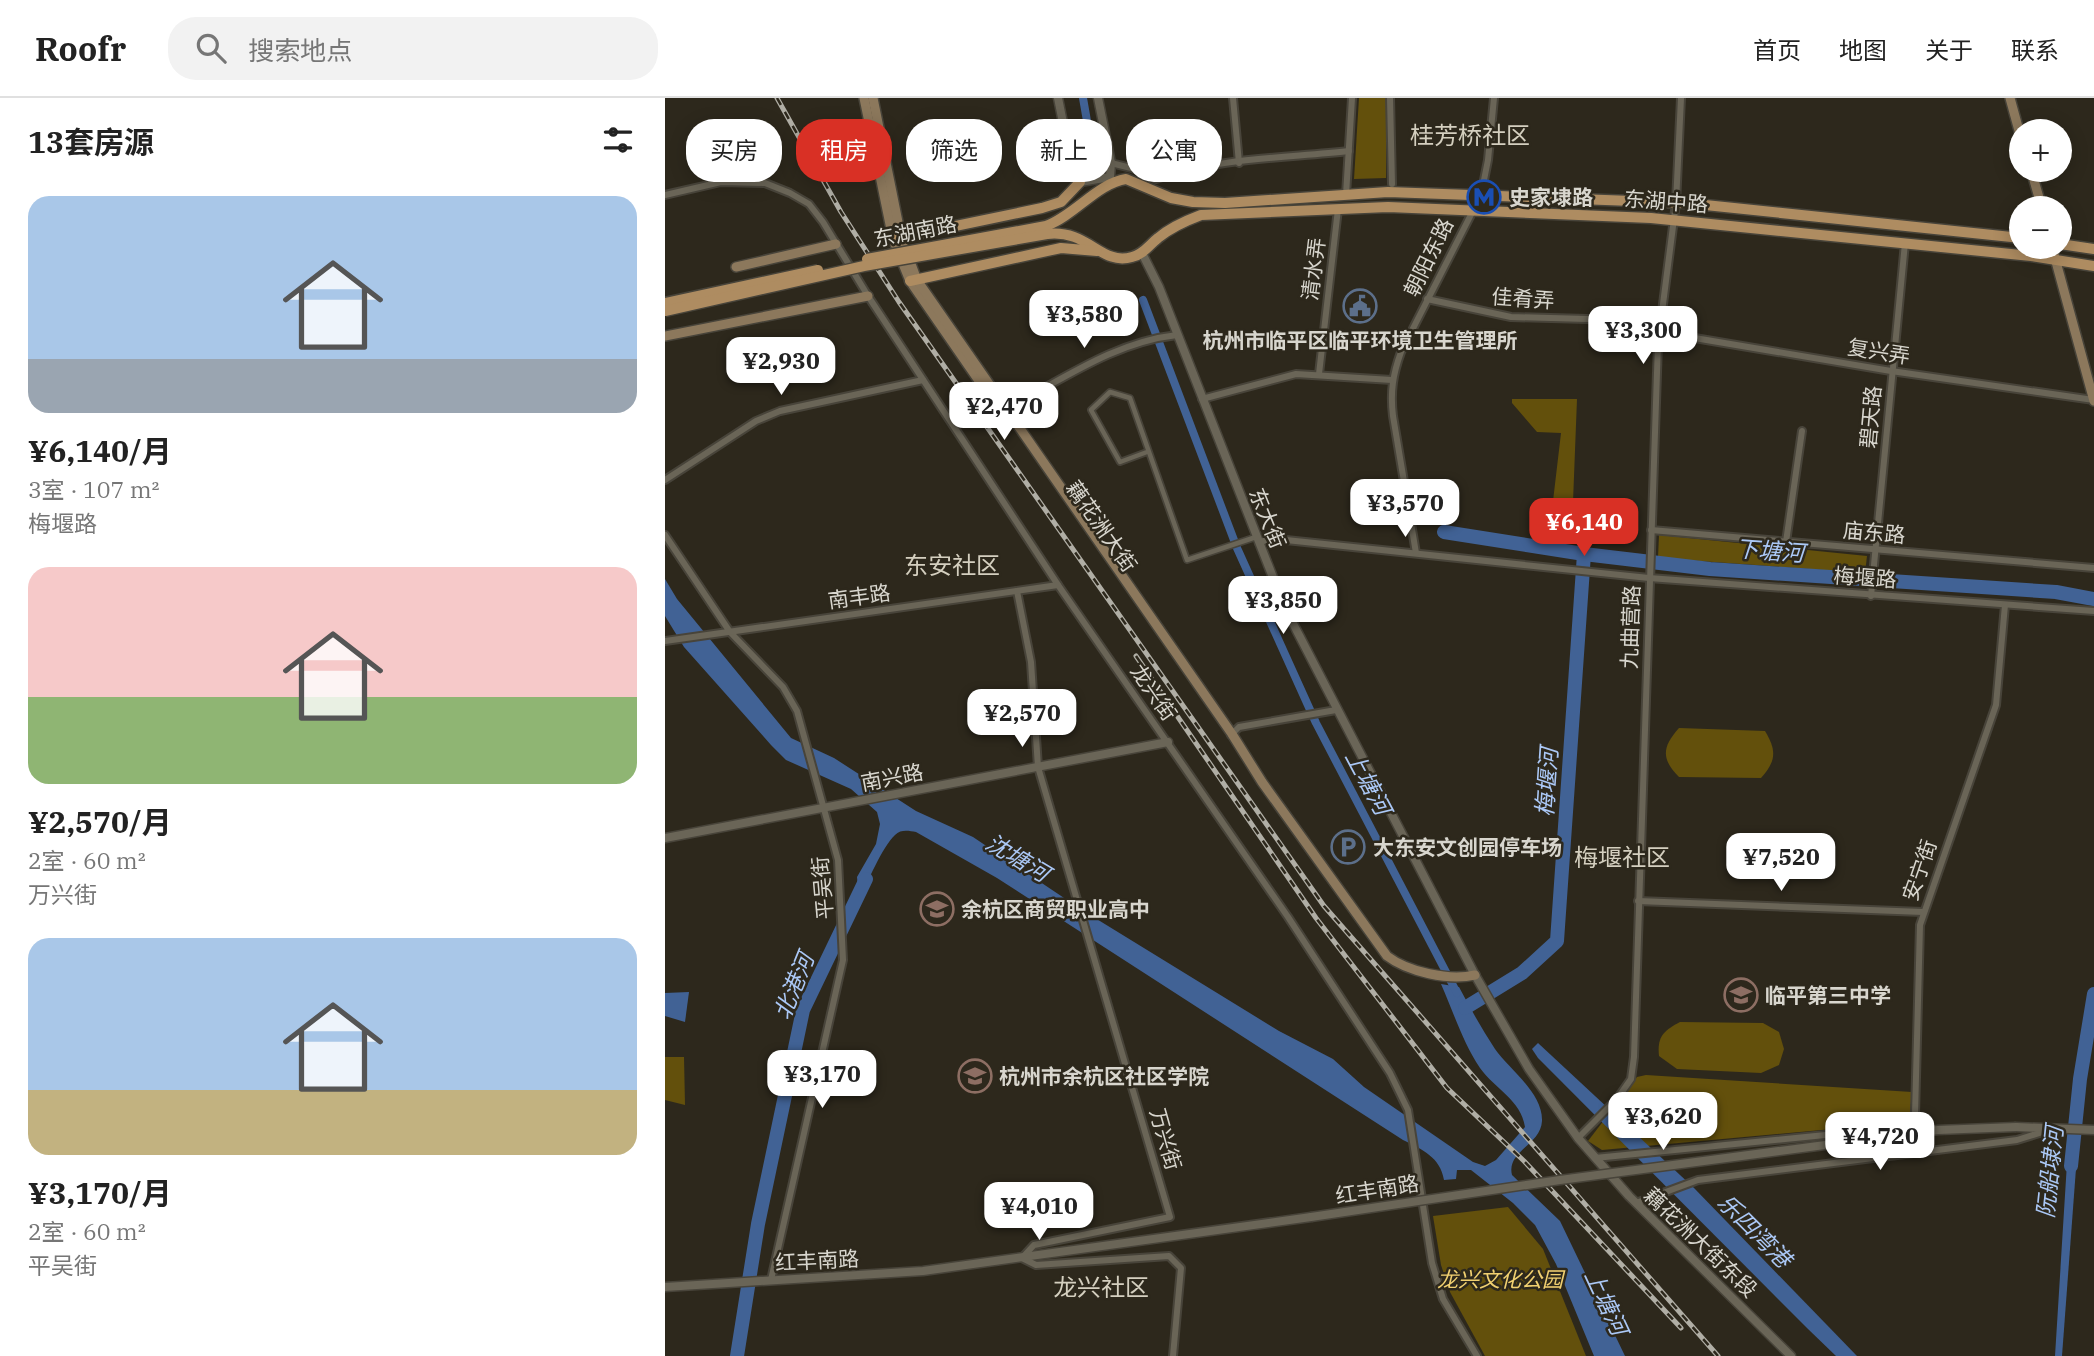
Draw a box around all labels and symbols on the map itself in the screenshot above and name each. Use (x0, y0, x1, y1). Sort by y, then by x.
district label: 桂芳桥社区 (1410, 119, 1530, 151)
metro station icon: 史家埭路 (1465, 178, 1503, 216)
place label: 史家埭路 (1509, 183, 1593, 211)
street label: 东湖中路 (1623, 184, 1709, 218)
street label: 东湖南路 (871, 209, 959, 253)
street label: 朝阳东路 (1397, 213, 1459, 301)
street label: 清水弄 (1295, 236, 1331, 302)
street label: 佳肴弄 (1491, 282, 1555, 314)
public building icon: 杭州市临平区临平环境卫生管理所 (1341, 287, 1379, 325)
pin: ¥3,580 (1027, 290, 1141, 350)
pin: ¥3,300 (1586, 306, 1700, 366)
place label: 杭州市临平区临平环境卫生管理所 (1203, 326, 1518, 354)
street label: 复兴弄 (1846, 332, 1912, 370)
pin: ¥2,930 (724, 338, 838, 397)
pin: ¥2,470 (947, 382, 1061, 442)
street label: 碧天路 (1853, 384, 1887, 450)
street label: 藕花洲大街 (1060, 475, 1144, 577)
pin: ¥3,570 (1348, 480, 1462, 539)
street label: 东大街 (1243, 484, 1293, 552)
pin: ¥6,140 (1527, 498, 1641, 558)
street label: 庙东路 (1841, 515, 1907, 549)
water label: 下塘河 (1735, 533, 1809, 568)
district label: 东安社区 (904, 549, 1000, 581)
street label: 梅堰路 (1833, 561, 1897, 593)
pin: ¥3,850 (1226, 576, 1340, 636)
street label: 南丰路 (826, 578, 892, 614)
street label: 九曲营路 (1615, 585, 1645, 669)
street label: 龙兴街 (1124, 658, 1184, 726)
pin: ¥2,570 (965, 690, 1079, 749)
water label: 梅堰河 (1529, 743, 1564, 817)
water label: 上塘河 (1340, 744, 1400, 823)
street label: 南兴路 (858, 757, 926, 797)
water label: 沈塘河 (981, 826, 1059, 890)
parking icon: 大东安文创园停车场 (1329, 828, 1367, 866)
place label: 大东安文创园停车场 (1373, 833, 1562, 861)
pin: ¥7,520 (1724, 834, 1838, 893)
street label: 安宁街 (1896, 836, 1942, 904)
district label: 梅堰社区 (1574, 841, 1670, 873)
street label: 平吴街 (805, 855, 839, 921)
school or university icon: 余杭区商贸职业高中 (918, 890, 956, 928)
place label: 余杭区商贸职业高中 (961, 895, 1150, 923)
water label: 北港河 (766, 945, 821, 1024)
school or university icon: 临平第三中学 (1722, 976, 1760, 1014)
place label: 临平第三中学 (1765, 981, 1891, 1009)
pin: ¥3,170 (765, 1051, 879, 1110)
school or university icon: 杭州市余杭区社区学院 (956, 1057, 994, 1095)
place label: 杭州市余杭区社区学院 (999, 1062, 1209, 1090)
pin: ¥3,620 (1606, 1093, 1720, 1152)
street label: 万兴街 (1144, 1105, 1188, 1173)
pin: ¥4,720 (1823, 1112, 1937, 1172)
water label: 阮船埭河 (2029, 1121, 2069, 1219)
street label: 红丰南路 (1333, 1169, 1421, 1209)
street label: 藕花洲大街东段 (1638, 1181, 1764, 1303)
pin: ¥4,010 (982, 1182, 1096, 1242)
water label: 乐四湾港 (1712, 1187, 1800, 1275)
street label: 红丰南路 (774, 1244, 860, 1276)
water label: 上塘河 (1579, 1264, 1637, 1343)
park label: 龙兴文化公园 (1437, 1265, 1566, 1293)
district label: 龙兴社区 (1053, 1271, 1149, 1303)

